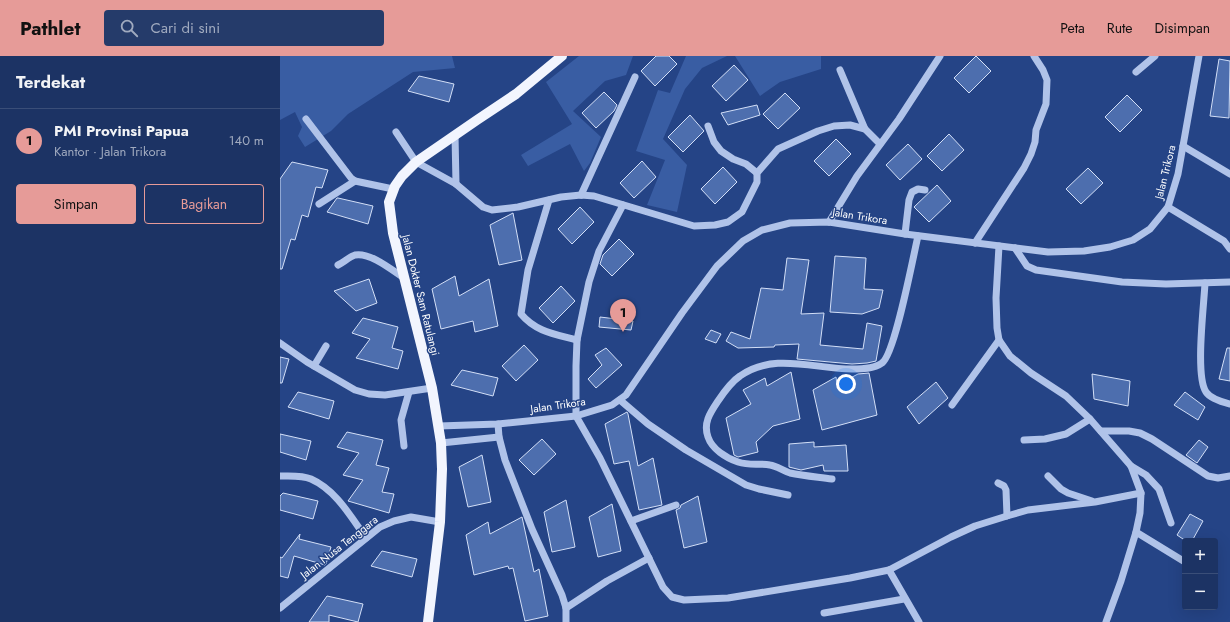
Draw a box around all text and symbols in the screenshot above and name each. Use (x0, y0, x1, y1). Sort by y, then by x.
search box (104, 10, 384, 46)
text: Pathlet (20, 15, 80, 42)
icon: search (118, 17, 140, 39)
text: Cari di sini (150, 17, 220, 39)
text: Peta (1060, 18, 1085, 38)
text: Rute (1107, 18, 1133, 38)
text: Disimpan (1155, 18, 1210, 38)
text: Terdekat (16, 70, 85, 94)
text: PMI Provinsi Papua (54, 120, 189, 142)
text: 1 (26, 131, 32, 150)
text: 140 m (229, 131, 264, 150)
text: Kantor · Jalan Trikora (54, 142, 166, 161)
street label: Jalan Trikora (1150, 143, 1179, 203)
button: Simpan (16, 184, 136, 224)
button: Bagikan (144, 184, 264, 224)
street label: Jalan Trikora (829, 203, 889, 228)
street label: Jalan Dokter Sam Ratulangi (398, 231, 444, 357)
pin: 1 (610, 299, 636, 332)
your location (836, 374, 856, 394)
street label: Jalan Trikora (527, 393, 587, 417)
street label: Jalan Nusa Tenggara (295, 512, 381, 584)
map controls (1182, 538, 1218, 610)
button: + (1182, 538, 1218, 574)
button: − (1182, 574, 1218, 610)

